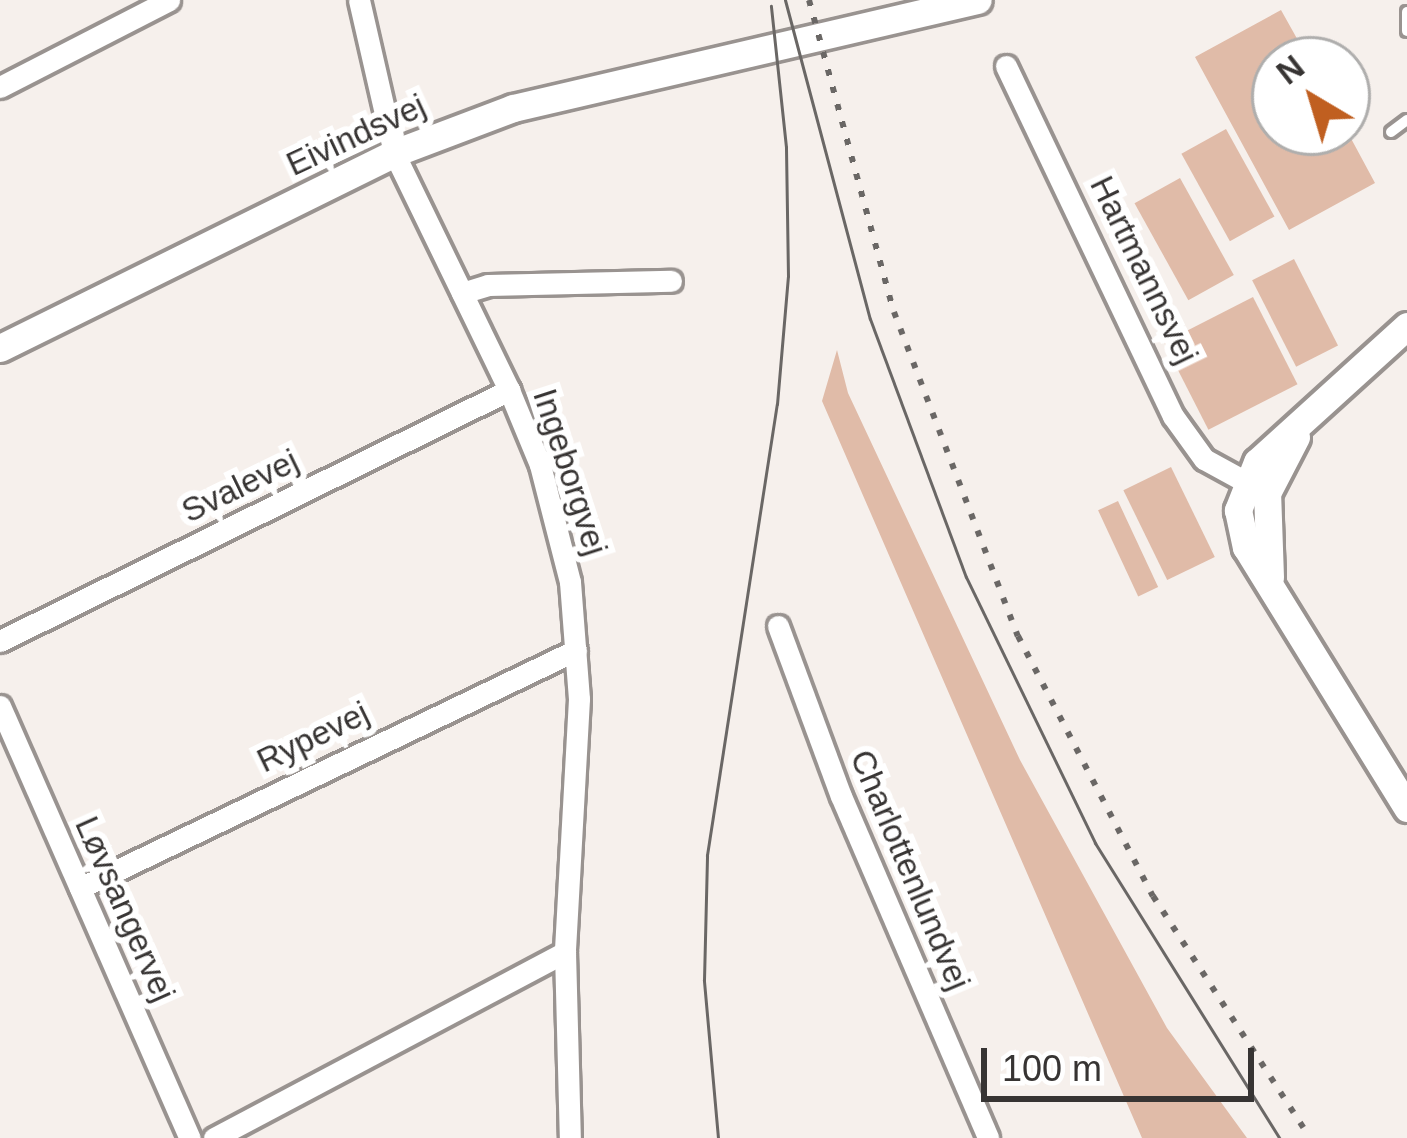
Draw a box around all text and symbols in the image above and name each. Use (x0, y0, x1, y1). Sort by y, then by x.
north arrow (1251, 36, 1371, 156)
text: N (1270, 48, 1311, 92)
street label: Eivindsvej (280, 86, 432, 184)
street label: Hartmannsvej (1082, 170, 1206, 370)
street label: Ingeborgvej (525, 384, 615, 560)
street label: Svalevej (175, 441, 305, 531)
street label: Rypevej (251, 693, 375, 781)
street label: Charlottenlundvej (842, 744, 978, 996)
street label: Løvsangervej (67, 810, 183, 1008)
scale bar (987, 1024, 1260, 1098)
text: 100 m (1002, 1048, 1102, 1089)

